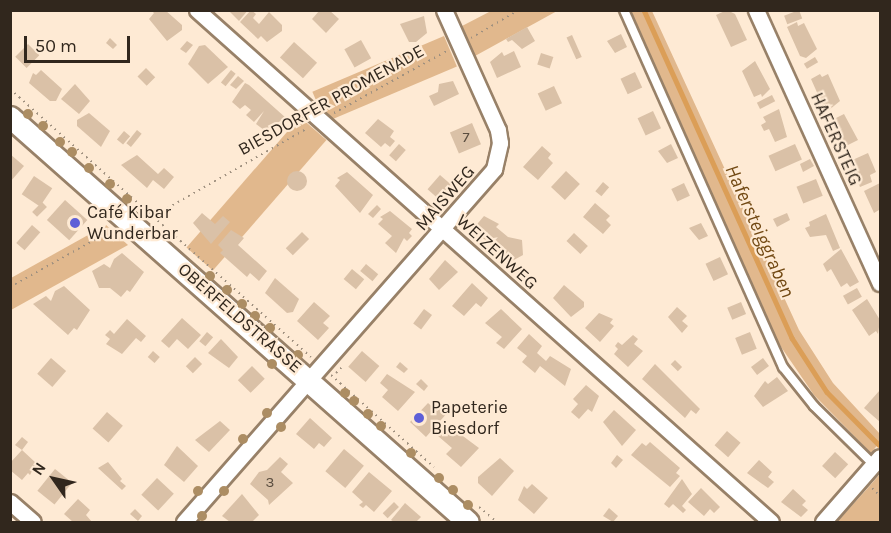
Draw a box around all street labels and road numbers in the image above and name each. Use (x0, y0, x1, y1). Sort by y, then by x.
street label: BIESDORFER PROMENADE (234, 40, 428, 160)
street label: HAFERSTEIG (806, 89, 866, 189)
street label: MAISWEG (411, 161, 479, 235)
street label: WEIZENWEG (452, 210, 542, 294)
street label: OBERFELDSTRASSE (174, 258, 306, 378)

